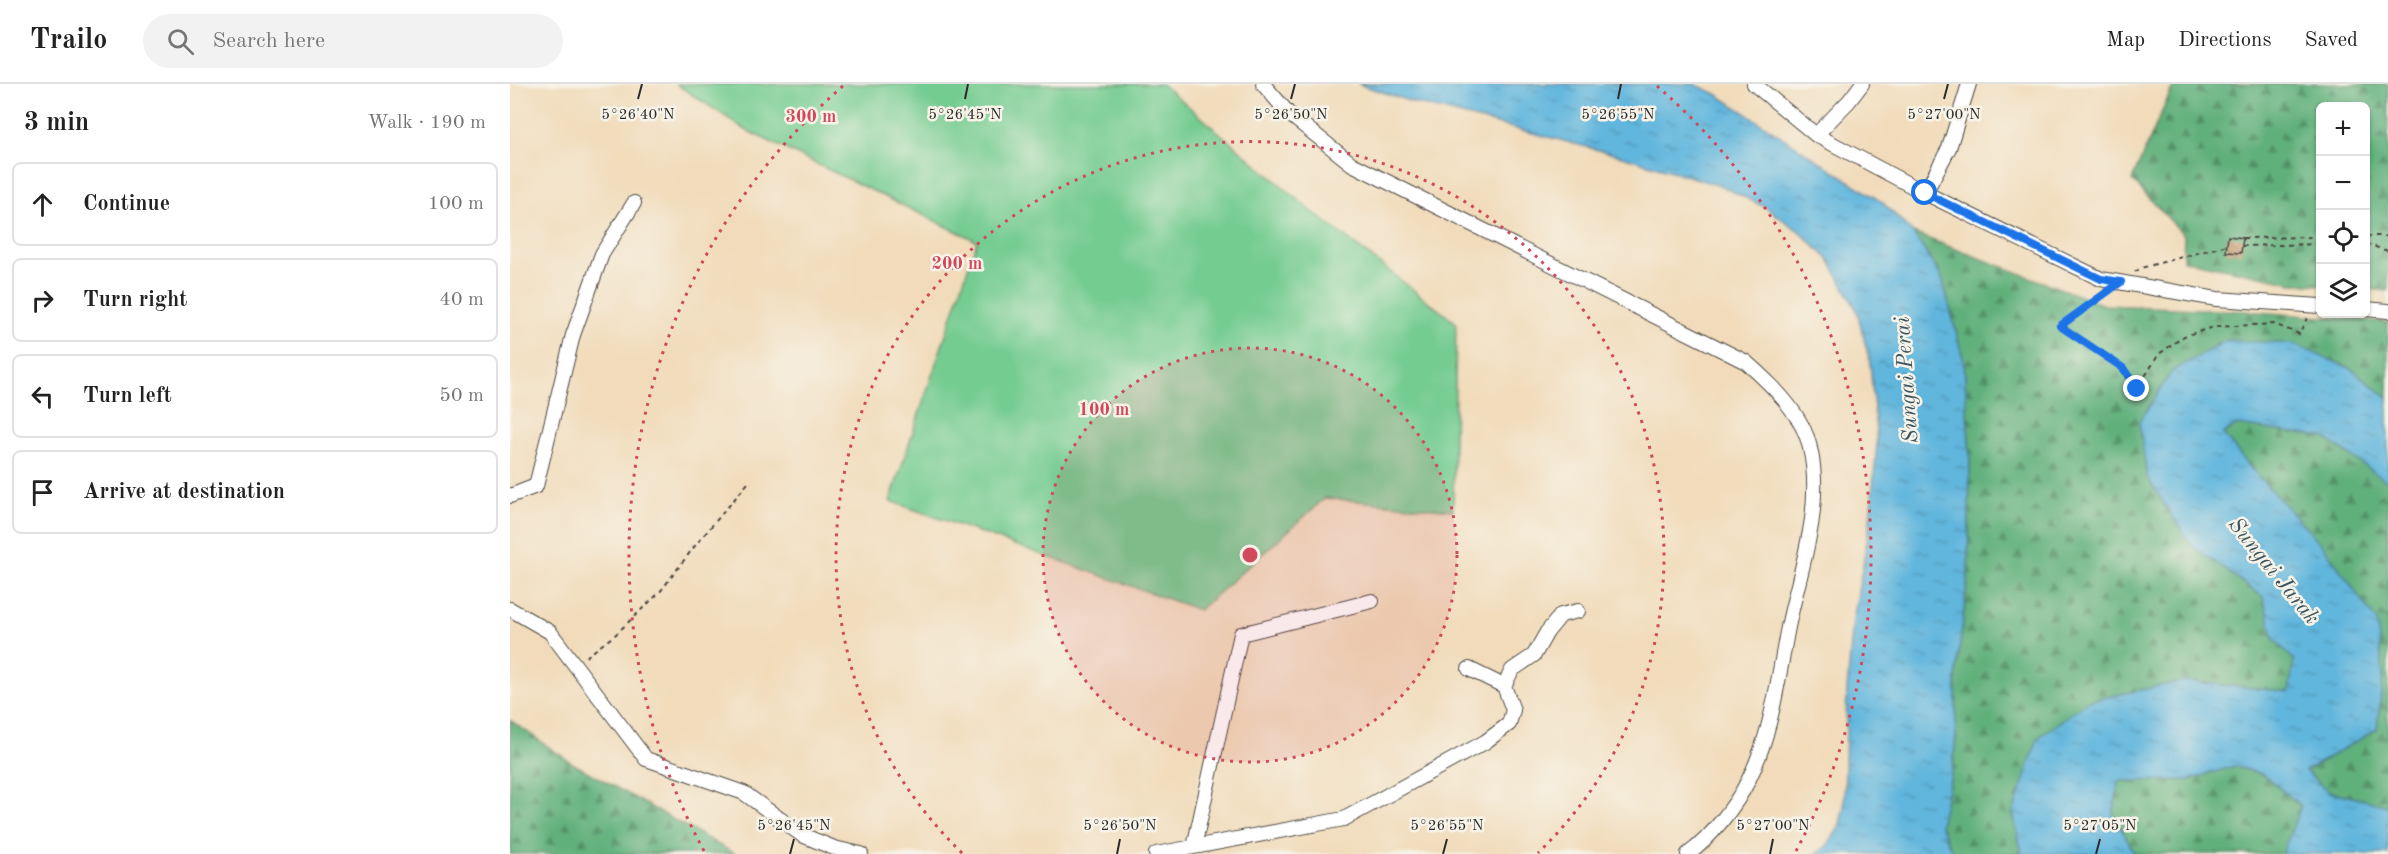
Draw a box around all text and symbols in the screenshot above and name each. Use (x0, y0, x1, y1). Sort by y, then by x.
search box (143, 14, 563, 68)
icon: search (164, 25, 197, 58)
text: Trailo (30, 27, 107, 55)
text: Search here (212, 30, 325, 52)
text: Map (2106, 30, 2145, 51)
text: Directions (2178, 30, 2272, 51)
text: Saved (2305, 30, 2358, 51)
map controls (2316, 102, 2370, 318)
button: + (2316, 102, 2370, 156)
text: 5°26'40"N (601, 108, 675, 123)
text: 300 m (786, 108, 836, 126)
text: 5°26'45"N (928, 108, 1002, 123)
text: 5°26'50"N (1254, 108, 1328, 123)
text: 5°26'55"N (1581, 108, 1655, 123)
text: 5°27'00"N (1907, 108, 1981, 123)
text: 3 min (24, 110, 89, 136)
text: Walk · 190 m (367, 113, 486, 133)
button: − (2316, 156, 2370, 210)
route start (1911, 179, 1937, 205)
icon: ahead (26, 188, 59, 221)
text: Continue (83, 193, 170, 215)
text: 100 m (428, 194, 484, 214)
button: locate (2316, 210, 2370, 264)
text: 200 m (932, 255, 982, 273)
button: layers (2316, 264, 2370, 318)
icon: right (26, 284, 59, 317)
text: Turn right (83, 289, 187, 311)
text: 40 m (439, 290, 484, 310)
water label: Sungai Perai (1892, 315, 1922, 444)
route end (2123, 375, 2149, 401)
icon: left (26, 380, 59, 413)
text: Turn left (83, 385, 172, 407)
text: 50 m (439, 386, 484, 406)
text: 100 m (1079, 401, 1129, 419)
icon: arrive (26, 476, 59, 509)
text: Arrive at destination (83, 481, 285, 503)
water label: Sungai Jarak (2224, 514, 2323, 629)
centre of rings (1240, 545, 1260, 565)
text: 5°26'45"N (757, 819, 831, 834)
text: 5°26'50"N (1083, 819, 1157, 834)
text: 5°26'55"N (1410, 819, 1484, 834)
text: 5°27'00"N (1736, 819, 1810, 834)
text: 5°27'05"N (2063, 819, 2137, 834)

